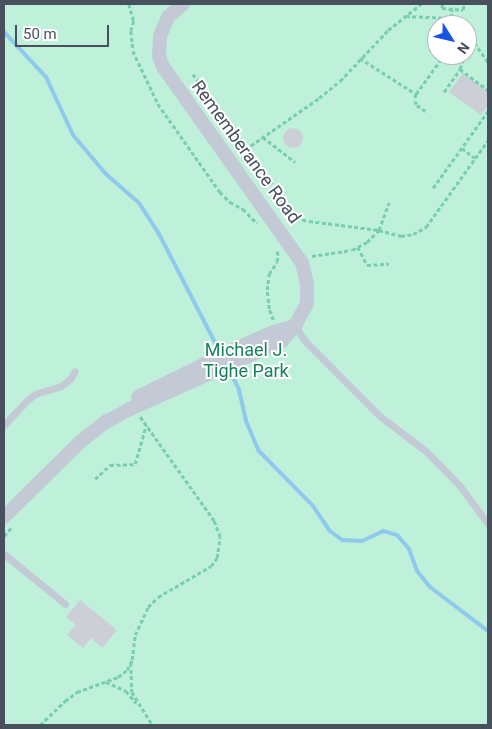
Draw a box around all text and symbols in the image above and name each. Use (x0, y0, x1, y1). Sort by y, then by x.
scale bar (18, 15, 111, 47)
north arrow (427, 15, 477, 65)
text: 50 m (23, 25, 57, 43)
text: N (454, 40, 473, 57)
street label: Rememberance Road (187, 76, 305, 228)
park label: Michael J. Tighe Park (203, 340, 289, 382)

